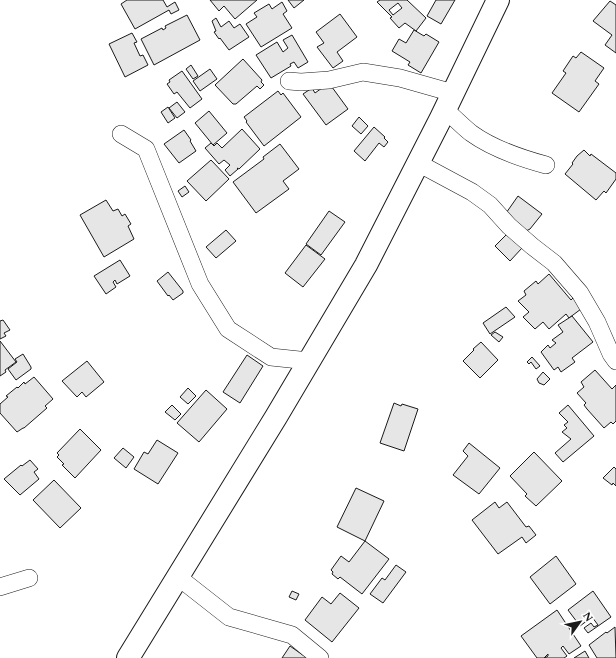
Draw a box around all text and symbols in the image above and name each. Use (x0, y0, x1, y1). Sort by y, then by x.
north arrow (560, 602, 600, 642)
text: N (578, 608, 598, 625)

